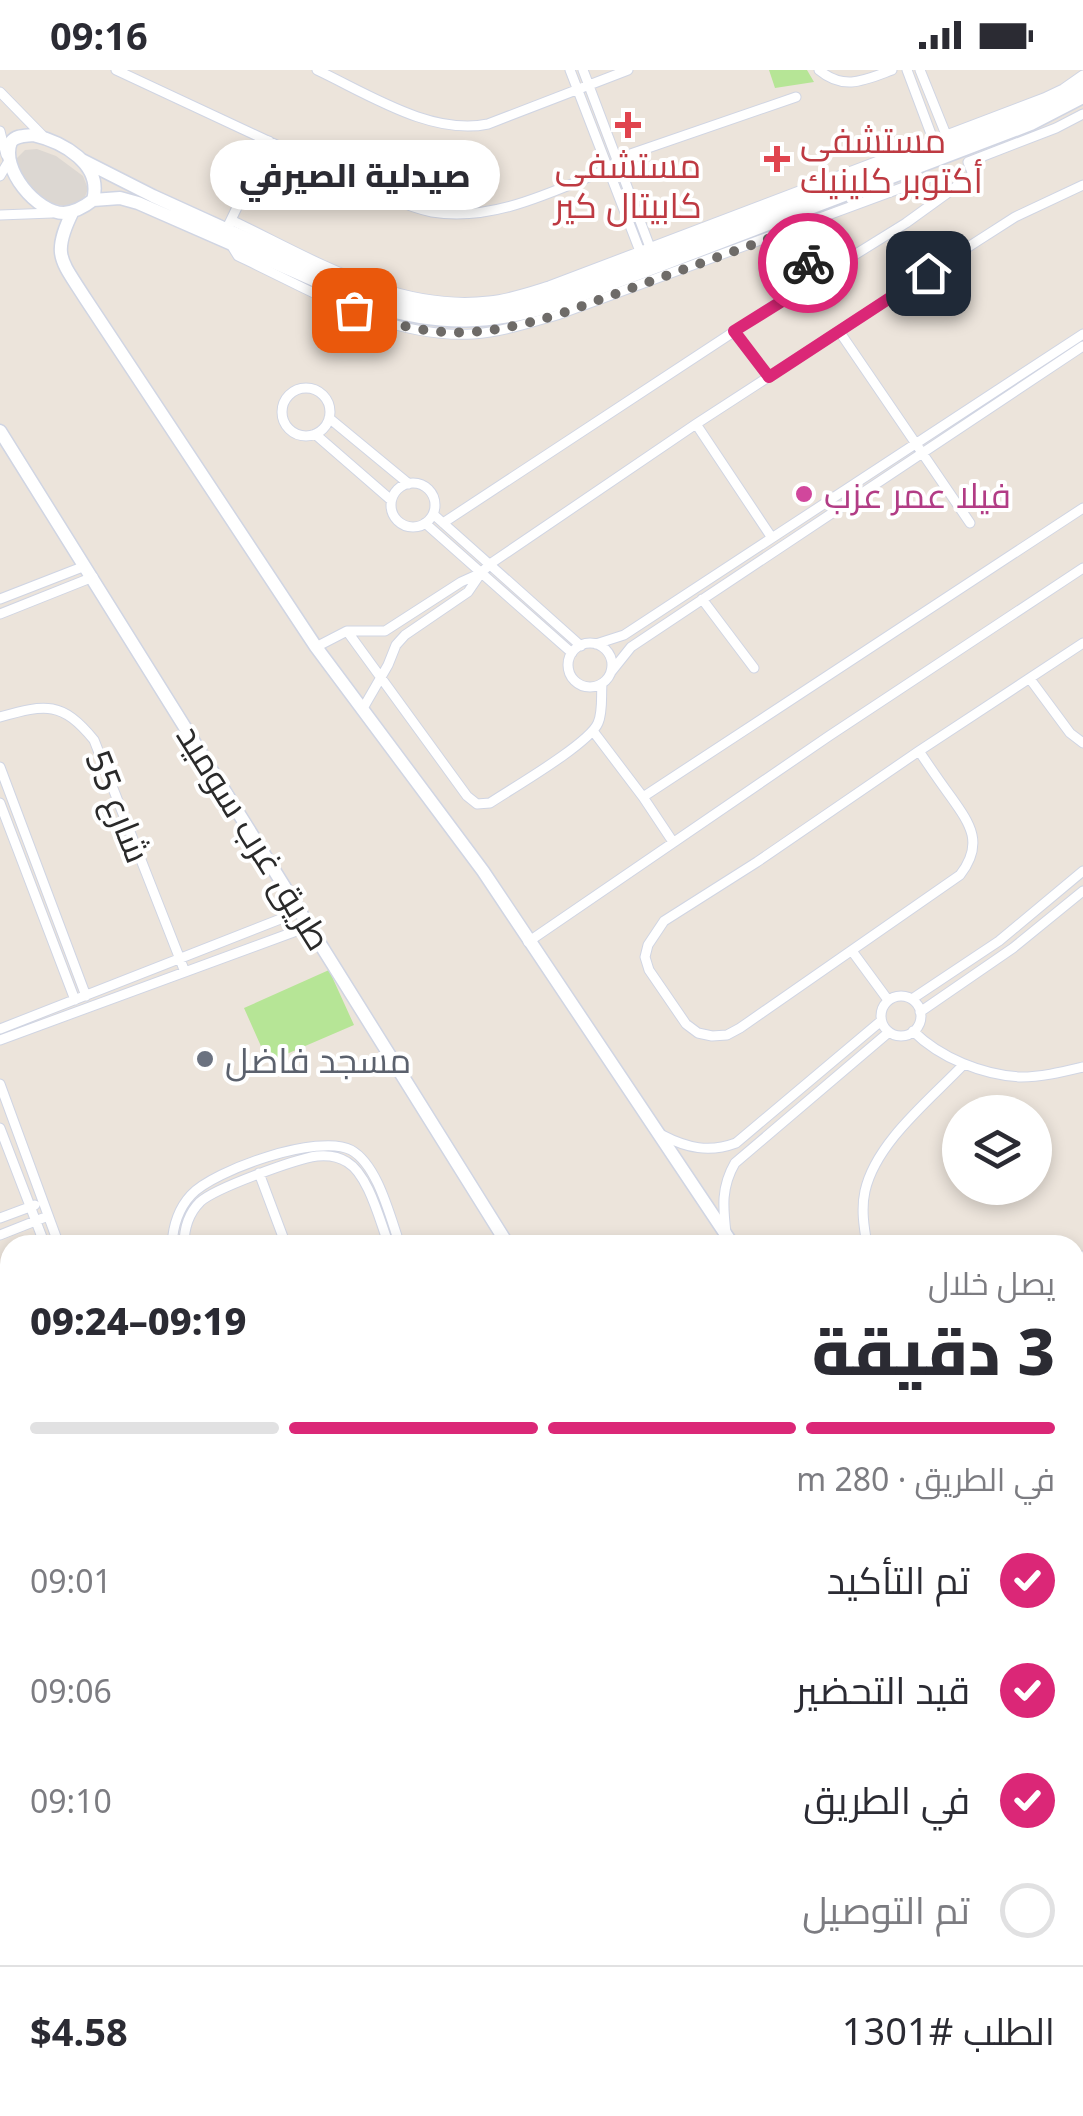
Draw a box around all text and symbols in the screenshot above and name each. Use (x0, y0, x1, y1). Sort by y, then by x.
text: 09:16 (50, 9, 148, 61)
marker: مستشفى كابيتال كير (615, 112, 641, 138)
place label: مستشفى أكتوبر كلينيك (800, 116, 983, 203)
callout: صيدلية الصيرفي (209, 140, 499, 210)
place label: مستشفى كابيتال كير (552, 141, 702, 228)
marker: مستشفى أكتوبر كلينيك (764, 146, 790, 172)
text: صيدلية الصيرفي (239, 153, 471, 196)
courier (758, 213, 858, 313)
pin (886, 231, 971, 316)
icon: bike (781, 236, 836, 291)
icon: home (901, 246, 956, 301)
pin (312, 268, 397, 353)
icon: bag (327, 283, 382, 338)
place label: فيلا عمر عزب (824, 471, 1011, 518)
marker: فيلا عمر عزب (793, 483, 815, 505)
street label: طريق غرب سوميد (167, 715, 343, 959)
street label: شارع 55 (74, 743, 163, 869)
place label: مسجد فاضل (225, 1036, 411, 1083)
marker: مسجد فاضل (194, 1048, 216, 1070)
map controls (942, 1095, 1052, 1205)
button: layers (942, 1095, 1052, 1205)
text: يصل خلال (928, 1261, 1055, 1304)
text: 09:19–09:24 (30, 1294, 246, 1346)
text: 3 دقيقة (812, 1306, 1055, 1394)
text: في الطريق · 280 m (796, 1457, 1055, 1500)
text: تم التأكيد (827, 1553, 970, 1605)
icon: check (1000, 1553, 1055, 1608)
text: 09:01 (30, 1559, 112, 1602)
text: قيد التحضير (796, 1663, 970, 1715)
icon: check (1000, 1663, 1055, 1718)
text: 09:06 (30, 1669, 112, 1712)
text: في الطريق (803, 1773, 970, 1825)
icon: check (1000, 1773, 1055, 1828)
text: 09:10 (30, 1779, 112, 1822)
text: تم التوصيل (802, 1883, 970, 1935)
text: الطلب #1301 (842, 2004, 1055, 2056)
text: $4.58 (30, 2005, 128, 2057)

